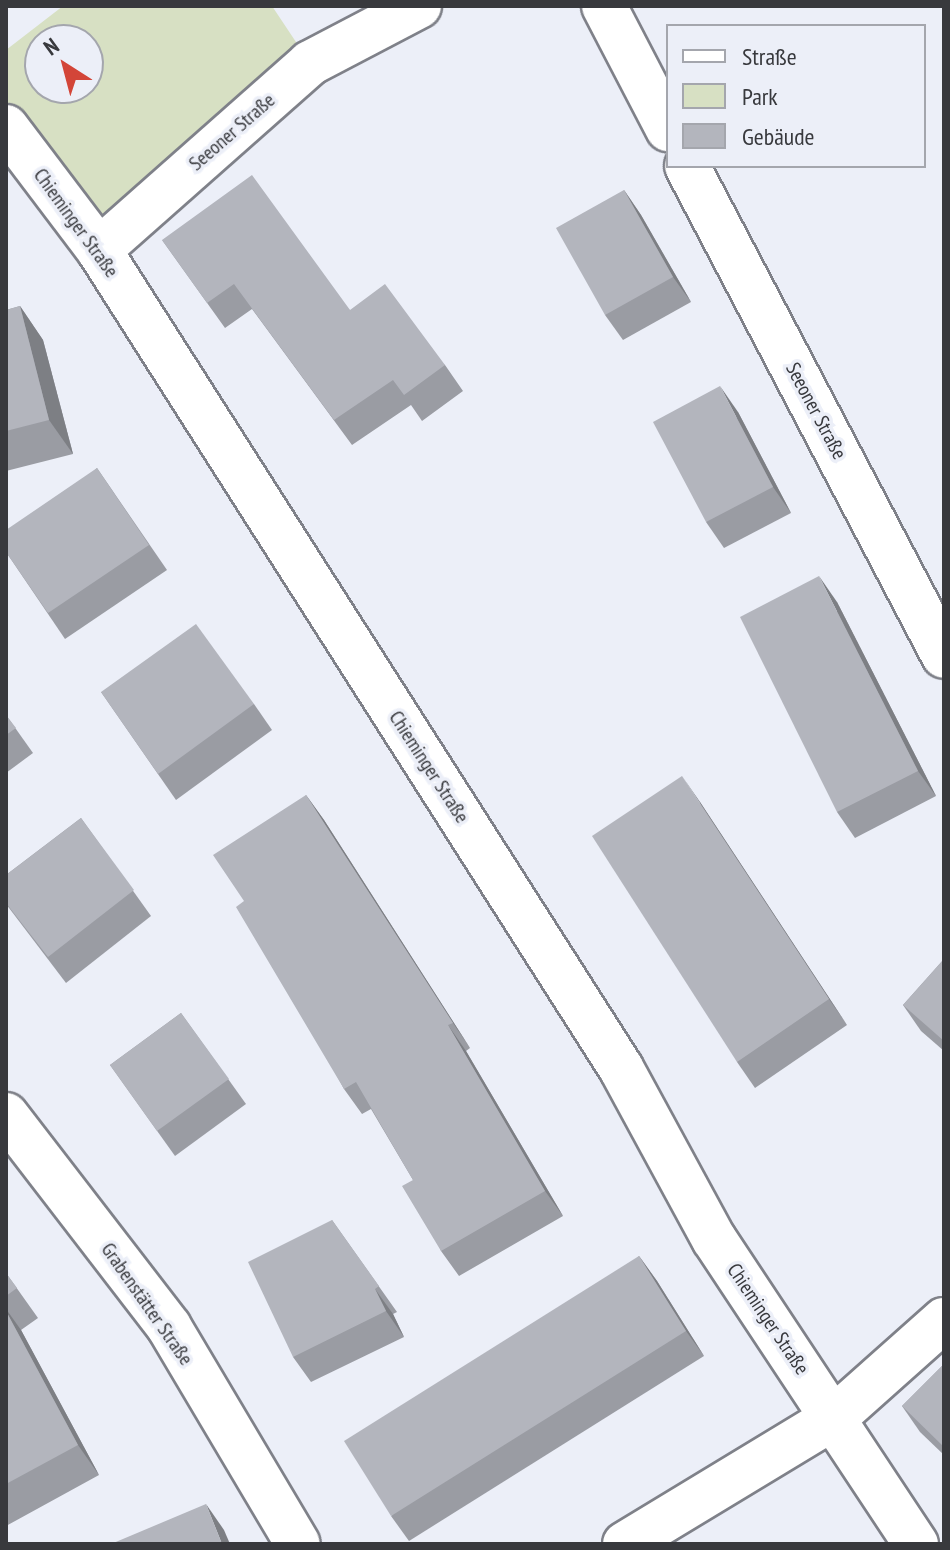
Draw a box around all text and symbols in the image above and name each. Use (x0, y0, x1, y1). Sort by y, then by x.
north arrow (24, 24, 104, 104)
legend (666, 24, 926, 168)
text: N (38, 31, 64, 61)
text: Straße (742, 41, 797, 72)
text: Park (742, 81, 778, 112)
street label: Seeoner Straße (184, 88, 280, 176)
text: Gebäude (742, 121, 814, 152)
street label: Chieminger Straße (28, 164, 124, 282)
street label: Seeoner Straße (781, 359, 851, 463)
street label: Chieminger Straße (384, 706, 474, 828)
street label: Grabenstätter Straße (96, 1238, 198, 1370)
street label: Chieminger Straße (722, 1259, 814, 1379)

